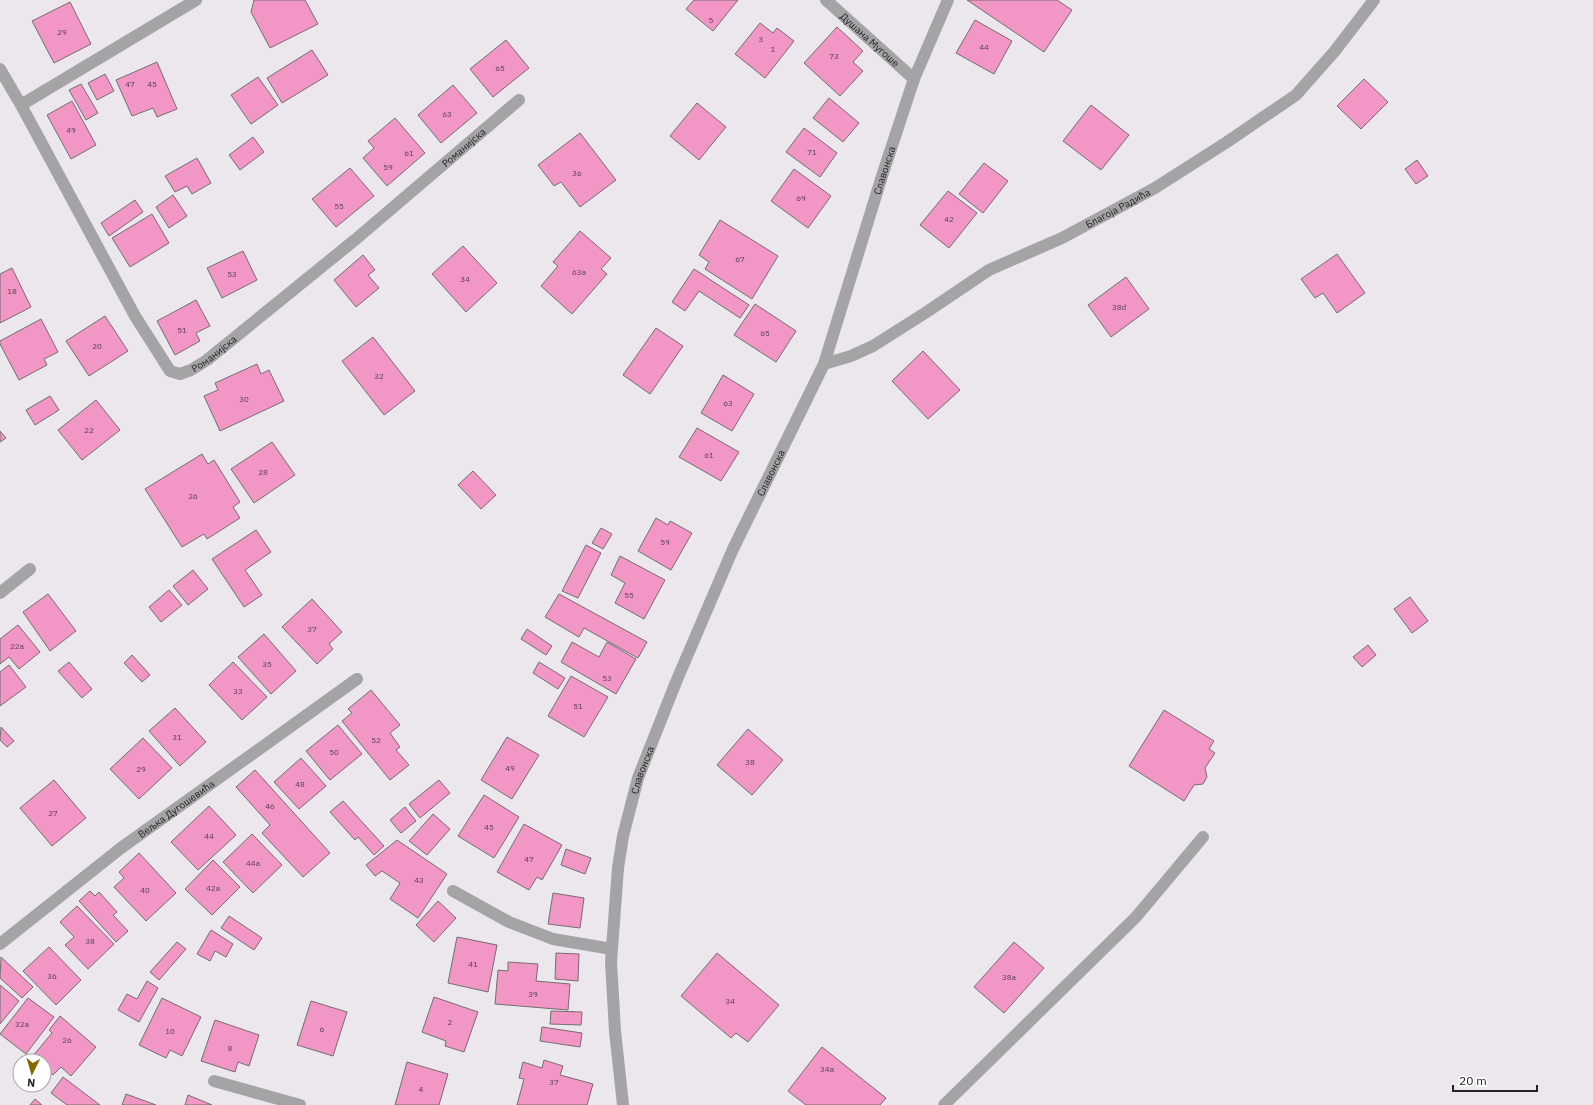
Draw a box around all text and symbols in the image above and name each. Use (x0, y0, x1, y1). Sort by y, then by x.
street label: Душана Мугоше (837, 10, 902, 70)
house number: 5 (709, 15, 714, 25)
house number: 29 (57, 27, 67, 37)
house number: 3 (759, 34, 764, 44)
house number: 44 (979, 42, 989, 52)
house number: 1 (771, 44, 776, 54)
house number: 73 (829, 51, 839, 61)
house number: 65 (495, 63, 505, 73)
house number: 47 (125, 79, 135, 89)
house number: 45 (147, 79, 157, 89)
house number: 63 (442, 109, 452, 119)
house number: 49 (66, 125, 76, 135)
street label: Романијска (439, 125, 489, 170)
street label: Славонска (871, 144, 899, 196)
house number: 71 (807, 147, 817, 157)
house number: 61 (404, 148, 414, 158)
house number: 59 (383, 162, 393, 172)
house number: 36 (572, 168, 582, 178)
street label: Благоја Радића (1083, 185, 1153, 231)
house number: 69 (796, 193, 806, 203)
house number: 55 (334, 201, 344, 211)
house number: 42 (944, 214, 954, 224)
house number: 67 (735, 254, 745, 264)
house number: 63a (572, 267, 587, 277)
house number: 53 (227, 269, 237, 279)
house number: 34 (460, 274, 470, 284)
house number: 18 (7, 286, 17, 296)
house number: 38d (1112, 302, 1126, 312)
house number: 51 (177, 325, 187, 335)
house number: 65 (760, 328, 770, 338)
street label: Романијска (189, 332, 240, 375)
house number: 20 (92, 341, 102, 351)
house number: 32 (374, 371, 384, 381)
house number: 30 (239, 394, 249, 404)
house number: 63 (723, 398, 733, 408)
house number: 22 (84, 425, 94, 435)
street label: Славонска (754, 447, 788, 498)
house number: 61 (704, 450, 714, 460)
house number: 28 (258, 467, 268, 477)
house number: 26 (188, 491, 198, 501)
house number: 59 (660, 537, 670, 547)
house number: 55 (624, 590, 634, 600)
house number: 37 (307, 624, 317, 634)
house number: 22a (10, 641, 25, 651)
house number: 35 (262, 659, 272, 669)
house number: 53 (602, 673, 612, 683)
house number: 33 (233, 686, 243, 696)
house number: 51 (573, 701, 583, 711)
house number: 31 (172, 732, 182, 742)
house number: 52 (371, 735, 381, 745)
street label: Славонска (628, 744, 657, 795)
house number: 50 (329, 747, 339, 757)
house number: 38 (745, 757, 755, 767)
house number: 49 (505, 763, 515, 773)
house number: 29 (136, 764, 146, 774)
street label: Вељка Дугошевића (135, 777, 218, 841)
house number: 48 (295, 779, 305, 789)
house number: 46 (265, 801, 275, 811)
house number: 27 (48, 808, 58, 818)
house number: 45 (484, 822, 494, 832)
house number: 44 (204, 831, 214, 841)
house number: 47 (524, 854, 534, 864)
house number: 44a (246, 858, 261, 868)
house number: 43 (414, 875, 424, 885)
house number: 42a (206, 883, 221, 893)
house number: 40 (140, 885, 150, 895)
house number: 38 (85, 936, 95, 946)
house number: 41 (468, 959, 478, 969)
house number: 36 (47, 971, 57, 981)
house number: 38a (1002, 972, 1017, 982)
house number: 39 (528, 989, 538, 999)
house number: 34 (725, 996, 735, 1006)
house number: 2 (448, 1017, 453, 1027)
house number: 32a (15, 1019, 30, 1029)
house number: 6 (320, 1024, 325, 1034)
house number: 10 (165, 1026, 175, 1036)
house number: 26 (62, 1035, 72, 1045)
house number: 8 (228, 1043, 233, 1053)
north arrow (12, 1053, 52, 1093)
house number: 34a (820, 1064, 835, 1074)
scale bar (1453, 1067, 1537, 1093)
text: 20 m (1459, 1073, 1487, 1088)
text: N (27, 1076, 36, 1090)
house number: 37 (549, 1077, 559, 1087)
house number: 4 (419, 1084, 424, 1094)

